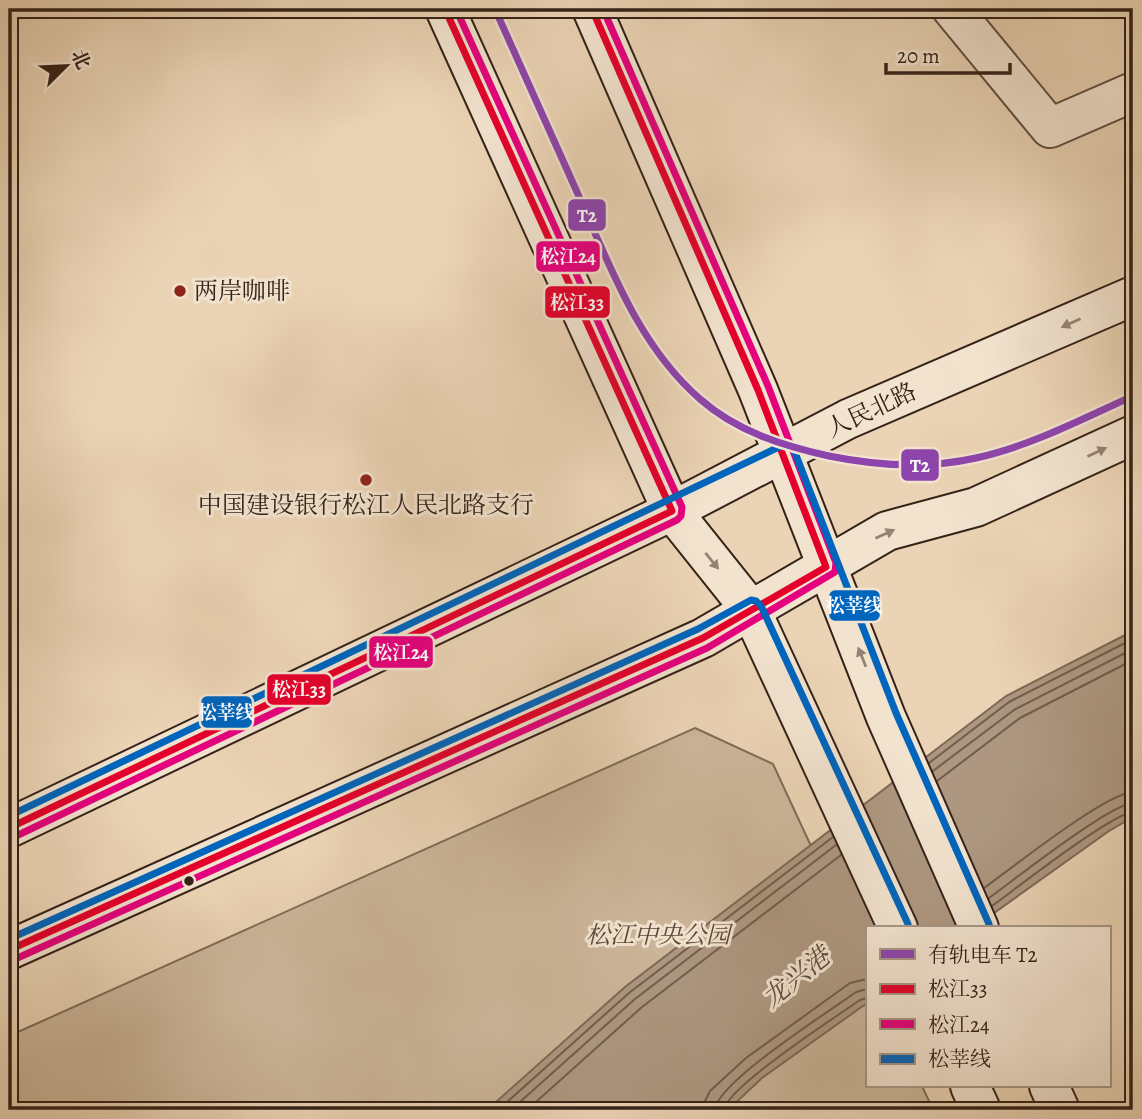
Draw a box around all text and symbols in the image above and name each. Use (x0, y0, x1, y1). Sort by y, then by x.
north arrow (32, 32, 102, 102)
scale bar (886, 32, 1011, 76)
text: 20 m (897, 42, 940, 70)
text: 北 (65, 46, 96, 73)
line badge: T2 (567, 198, 607, 232)
text: T2 (577, 203, 597, 229)
line badge: 松江24 (535, 240, 601, 273)
text: 松江24 (540, 244, 596, 270)
place label: 两岸咖啡 (194, 275, 290, 307)
marker: 两岸咖啡 (172, 283, 188, 299)
line badge: 松江33 (544, 285, 611, 319)
text: 松江33 (550, 290, 604, 316)
one-way arrow (1061, 317, 1081, 329)
street label: 人民北路 (821, 375, 921, 445)
one-way arrow (1086, 446, 1107, 457)
line badge: T2 (900, 448, 940, 482)
text: T2 (910, 453, 930, 479)
marker: 中国建设银行松江人民北路支行 (358, 472, 374, 488)
place label: 中国建设银行松江人民北路支行 (198, 489, 534, 521)
one-way arrow (875, 528, 895, 540)
one-way arrow (704, 551, 719, 569)
line badge: 松莘线 (828, 589, 881, 622)
text: 松莘线 (825, 593, 883, 619)
line badge: 松江24 (368, 635, 434, 669)
text: 松江24 (373, 640, 429, 666)
one-way arrow (856, 647, 867, 668)
line badge: 松江33 (266, 673, 332, 706)
text: 松江33 (272, 677, 326, 703)
line badge: 松莘线 (200, 695, 253, 729)
text: 松莘线 (197, 700, 255, 726)
unlabelled marker (182, 874, 196, 888)
park label: 松江中央公园 (586, 919, 734, 951)
legend (866, 926, 1110, 1088)
water label: 龙兴港 (755, 937, 840, 1016)
text: 有轨电车 T2 (928, 941, 1038, 969)
text: 松江33 (928, 975, 987, 1003)
text: 松江24 (928, 1011, 990, 1039)
text: 松莘线 (928, 1045, 991, 1073)

